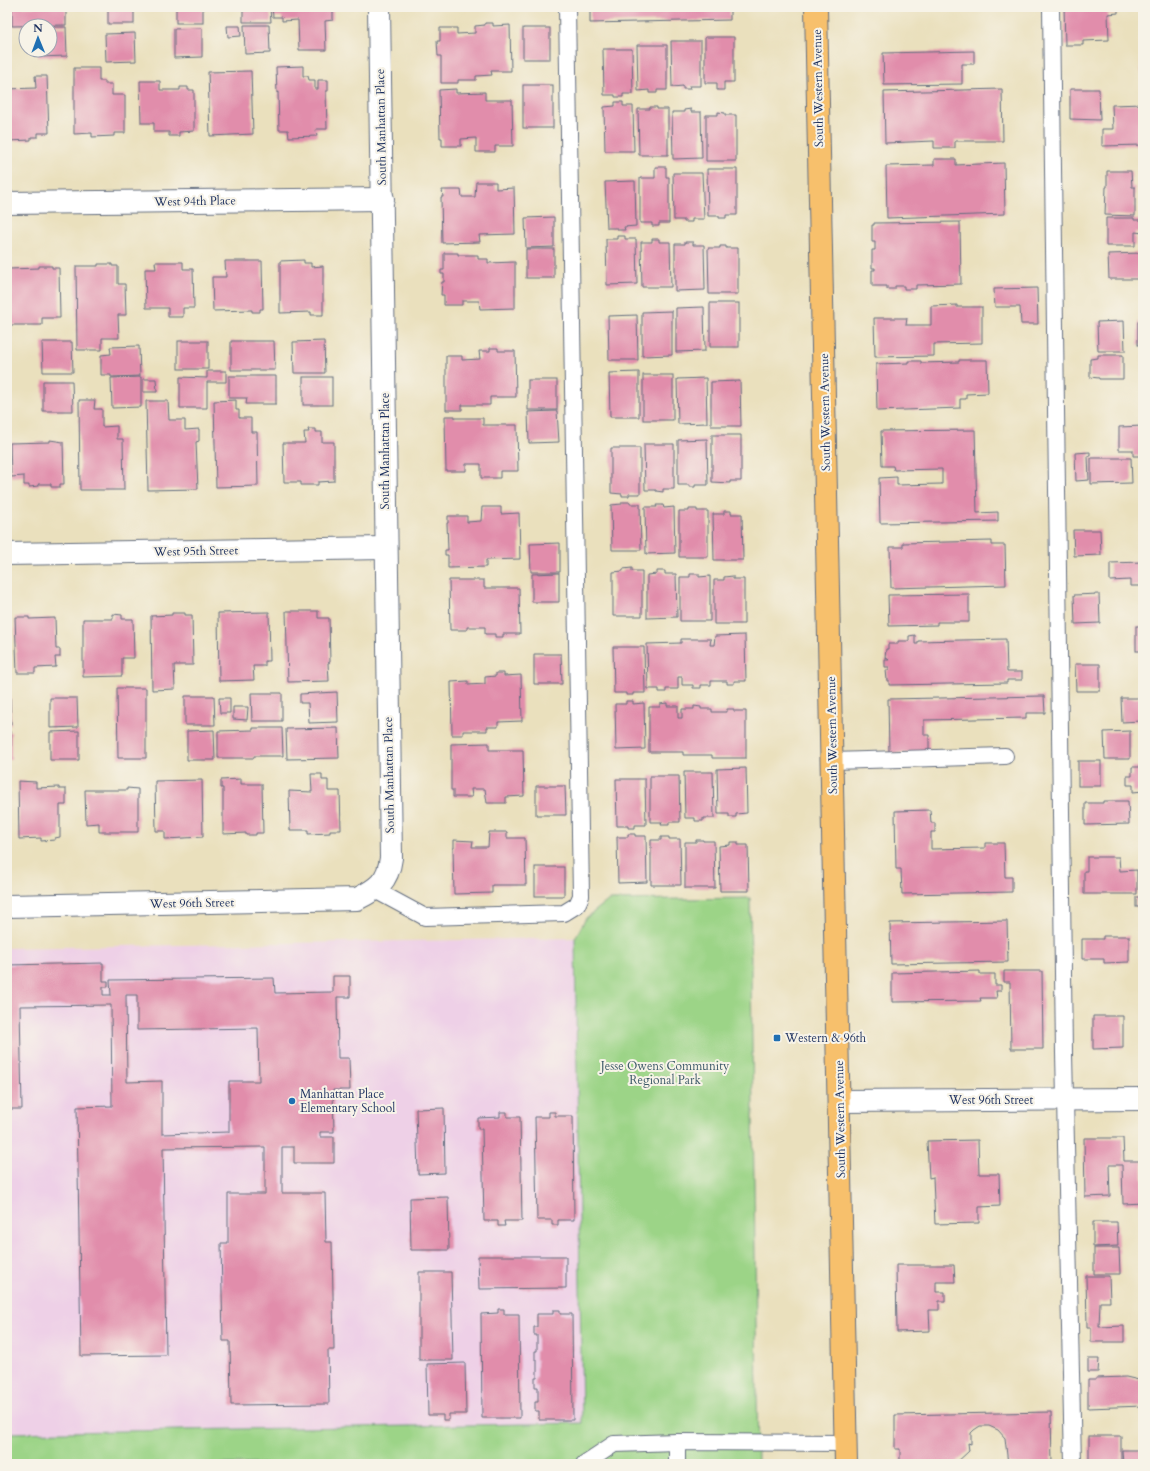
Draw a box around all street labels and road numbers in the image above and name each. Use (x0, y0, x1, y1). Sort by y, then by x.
street label: South Western Avenue (809, 29, 827, 147)
street label: South Manhattan Place (372, 68, 390, 186)
street label: West 94th Place (153, 192, 236, 210)
street label: South Western Avenue (816, 353, 834, 471)
street label: South Manhattan Place (377, 393, 393, 509)
street label: West 95th Street (153, 542, 239, 560)
street label: South Western Avenue (823, 676, 841, 794)
street label: South Manhattan Place (380, 716, 398, 834)
street label: West 96th Street (149, 894, 235, 912)
street label: South Western Avenue (831, 1060, 849, 1178)
street label: West 96th Street (948, 1092, 1033, 1108)

